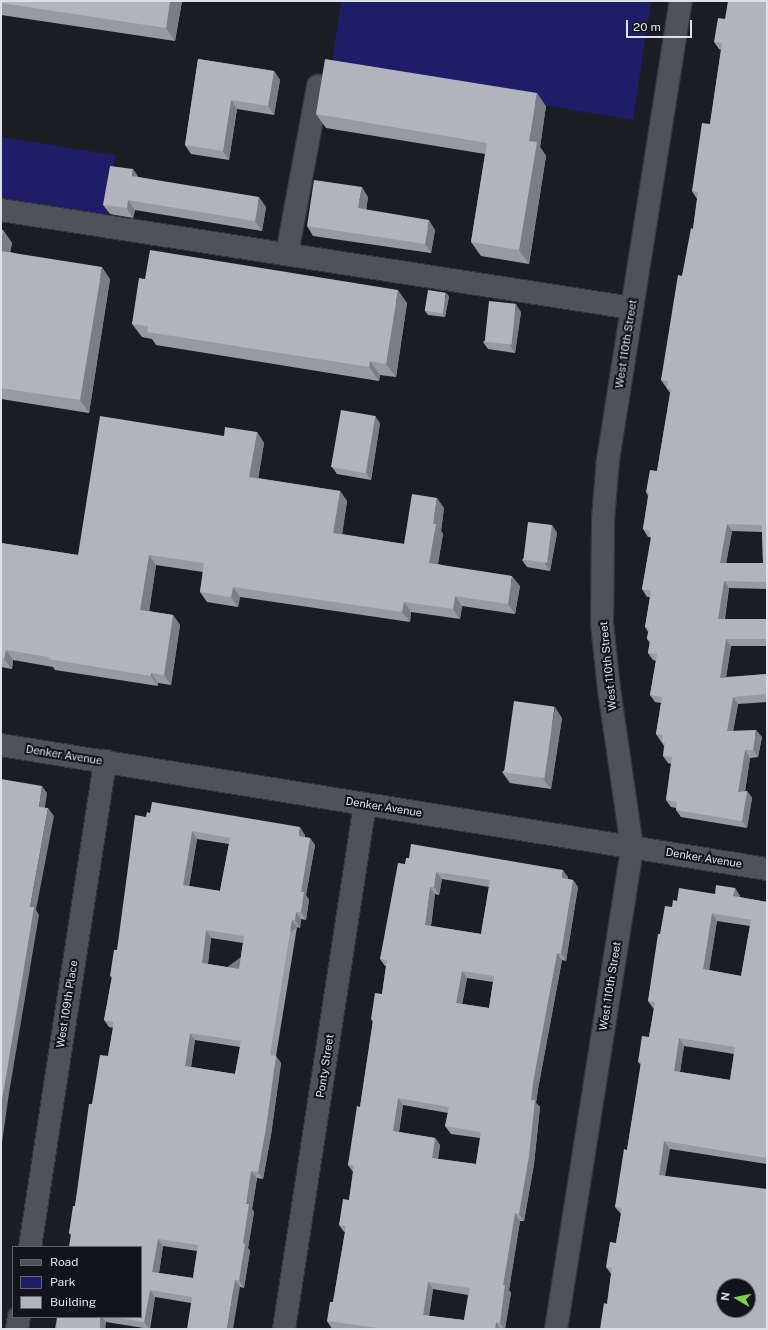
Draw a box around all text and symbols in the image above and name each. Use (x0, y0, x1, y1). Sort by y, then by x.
scale bar (628, 12, 694, 38)
text: 20 m (633, 20, 661, 34)
street label: West 110th Street (612, 299, 640, 389)
street label: West 110th Street (597, 621, 619, 711)
street label: Denker Avenue (25, 742, 103, 768)
street label: Denker Avenue (345, 794, 423, 820)
street label: Denker Avenue (665, 845, 743, 871)
street label: West 110th Street (596, 941, 624, 1031)
street label: West 109th Place (54, 959, 80, 1049)
street label: Ponty Street (313, 1033, 337, 1099)
legend (12, 1246, 142, 1318)
text: Road (50, 1255, 78, 1269)
text: Park (50, 1275, 76, 1289)
north arrow (716, 1278, 756, 1318)
text: N (719, 1291, 732, 1301)
text: Building (50, 1295, 96, 1309)

